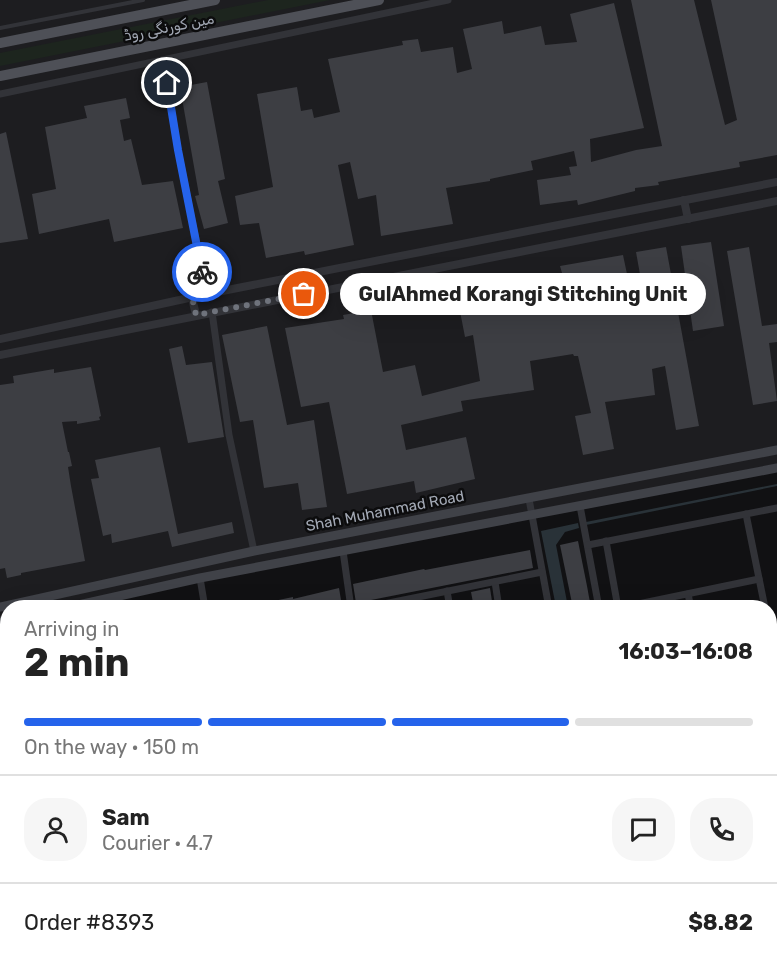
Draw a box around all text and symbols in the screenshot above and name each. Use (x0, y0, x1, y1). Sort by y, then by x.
street label: مین کورنگی روڈ (122, 9, 216, 46)
pin (141, 57, 192, 108)
icon: home (150, 66, 183, 99)
courier (172, 242, 232, 302)
icon: bike (186, 256, 219, 289)
pin (278, 268, 329, 319)
callout: GulAhmed Korangi Stitching Unit (340, 273, 706, 315)
icon: bag (287, 277, 320, 310)
text: GulAhmed Korangi Stitching Unit (359, 282, 687, 306)
street label: Shah Muhammad Road (304, 487, 466, 535)
text: Arriving in (24, 617, 119, 641)
text: 16:03–16:08 (618, 638, 753, 665)
text: 2 min (24, 640, 130, 686)
text: On the way · 150 m (24, 735, 199, 759)
button: person (24, 798, 87, 861)
button: chat (612, 798, 675, 861)
button: phone (690, 798, 753, 861)
text: Sam (102, 804, 150, 831)
text: Courier · 4.7 (102, 831, 213, 855)
text: Order #8393 (24, 909, 154, 936)
text: $8.82 (688, 909, 753, 936)

